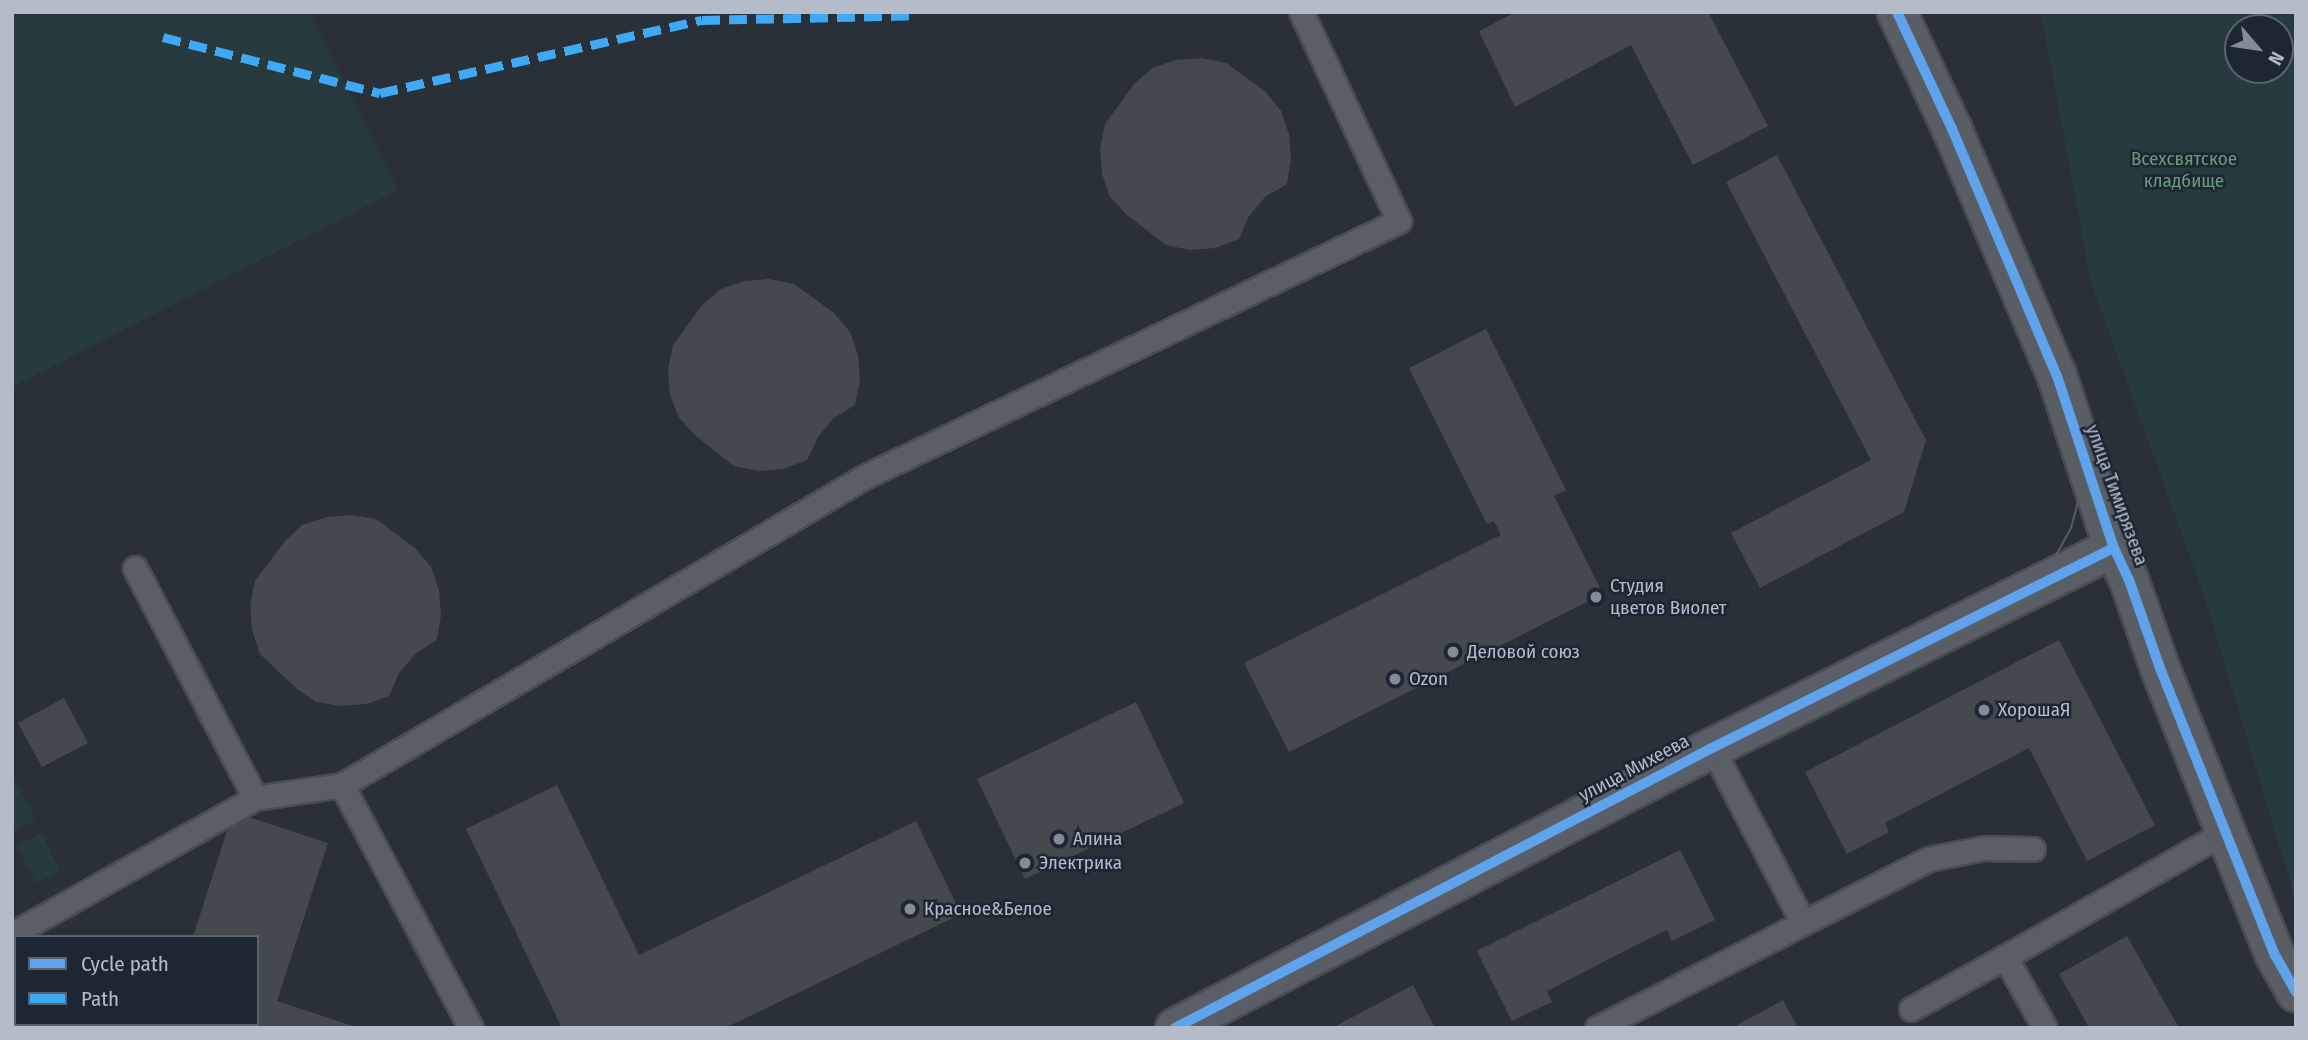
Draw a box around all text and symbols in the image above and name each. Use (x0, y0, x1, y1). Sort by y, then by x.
north arrow (2224, 14, 2294, 84)
text: N (2263, 48, 2289, 69)
park label: Всехсвятское кладбище (2131, 148, 2237, 192)
street label: улица Тимирязева (2081, 422, 2153, 568)
place label: Студия цветов Виолет (1610, 575, 1727, 619)
marker: Студия цветов Виолет (1588, 589, 1604, 605)
place label: Деловой союз (1467, 641, 1580, 663)
marker: Деловой союз (1445, 644, 1461, 660)
place label: Ozon (1409, 668, 1448, 690)
marker: Ozon (1387, 671, 1403, 687)
place label: ХорошаЯ (1998, 699, 2070, 721)
marker: ХорошаЯ (1976, 702, 1992, 718)
street label: улица Михеева (1575, 729, 1693, 807)
place label: Алина (1073, 828, 1122, 850)
marker: Алина (1051, 831, 1067, 847)
place label: Электрика (1039, 852, 1122, 874)
marker: Электрика (1017, 855, 1033, 871)
place label: Красное&Белое (924, 898, 1052, 920)
marker: Красное&Белое (902, 901, 918, 917)
legend (14, 935, 259, 1026)
text: Cycle path (81, 951, 169, 977)
text: Path (81, 986, 119, 1012)

